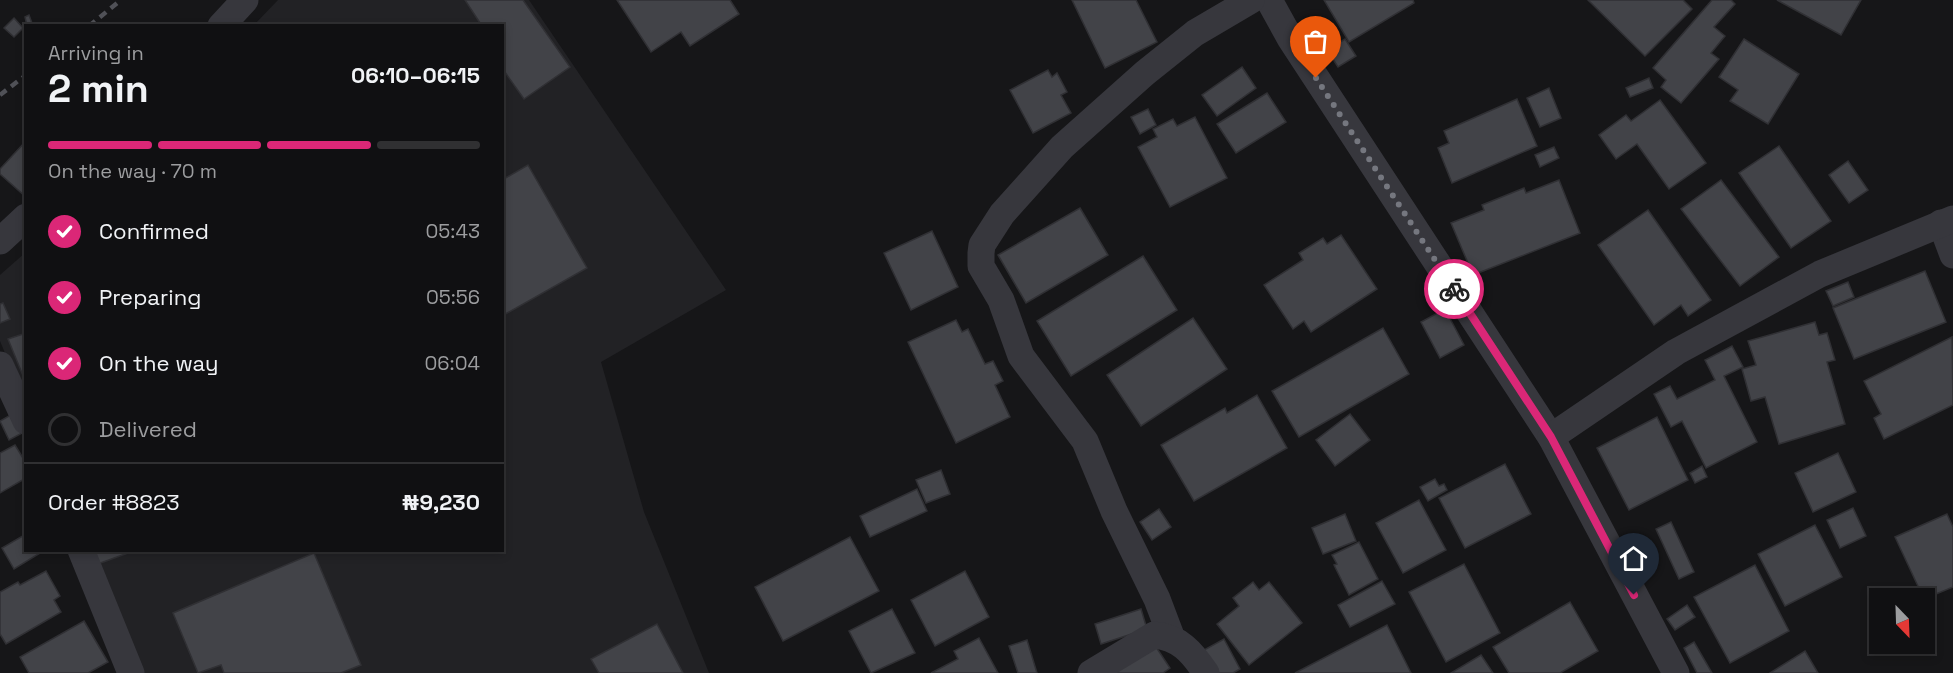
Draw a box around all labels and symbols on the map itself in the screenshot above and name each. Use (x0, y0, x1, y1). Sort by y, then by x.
pin (1290, 16, 1341, 78)
courier (1424, 259, 1484, 319)
pin (1608, 533, 1659, 595)
north arrow (1869, 588, 1935, 654)

